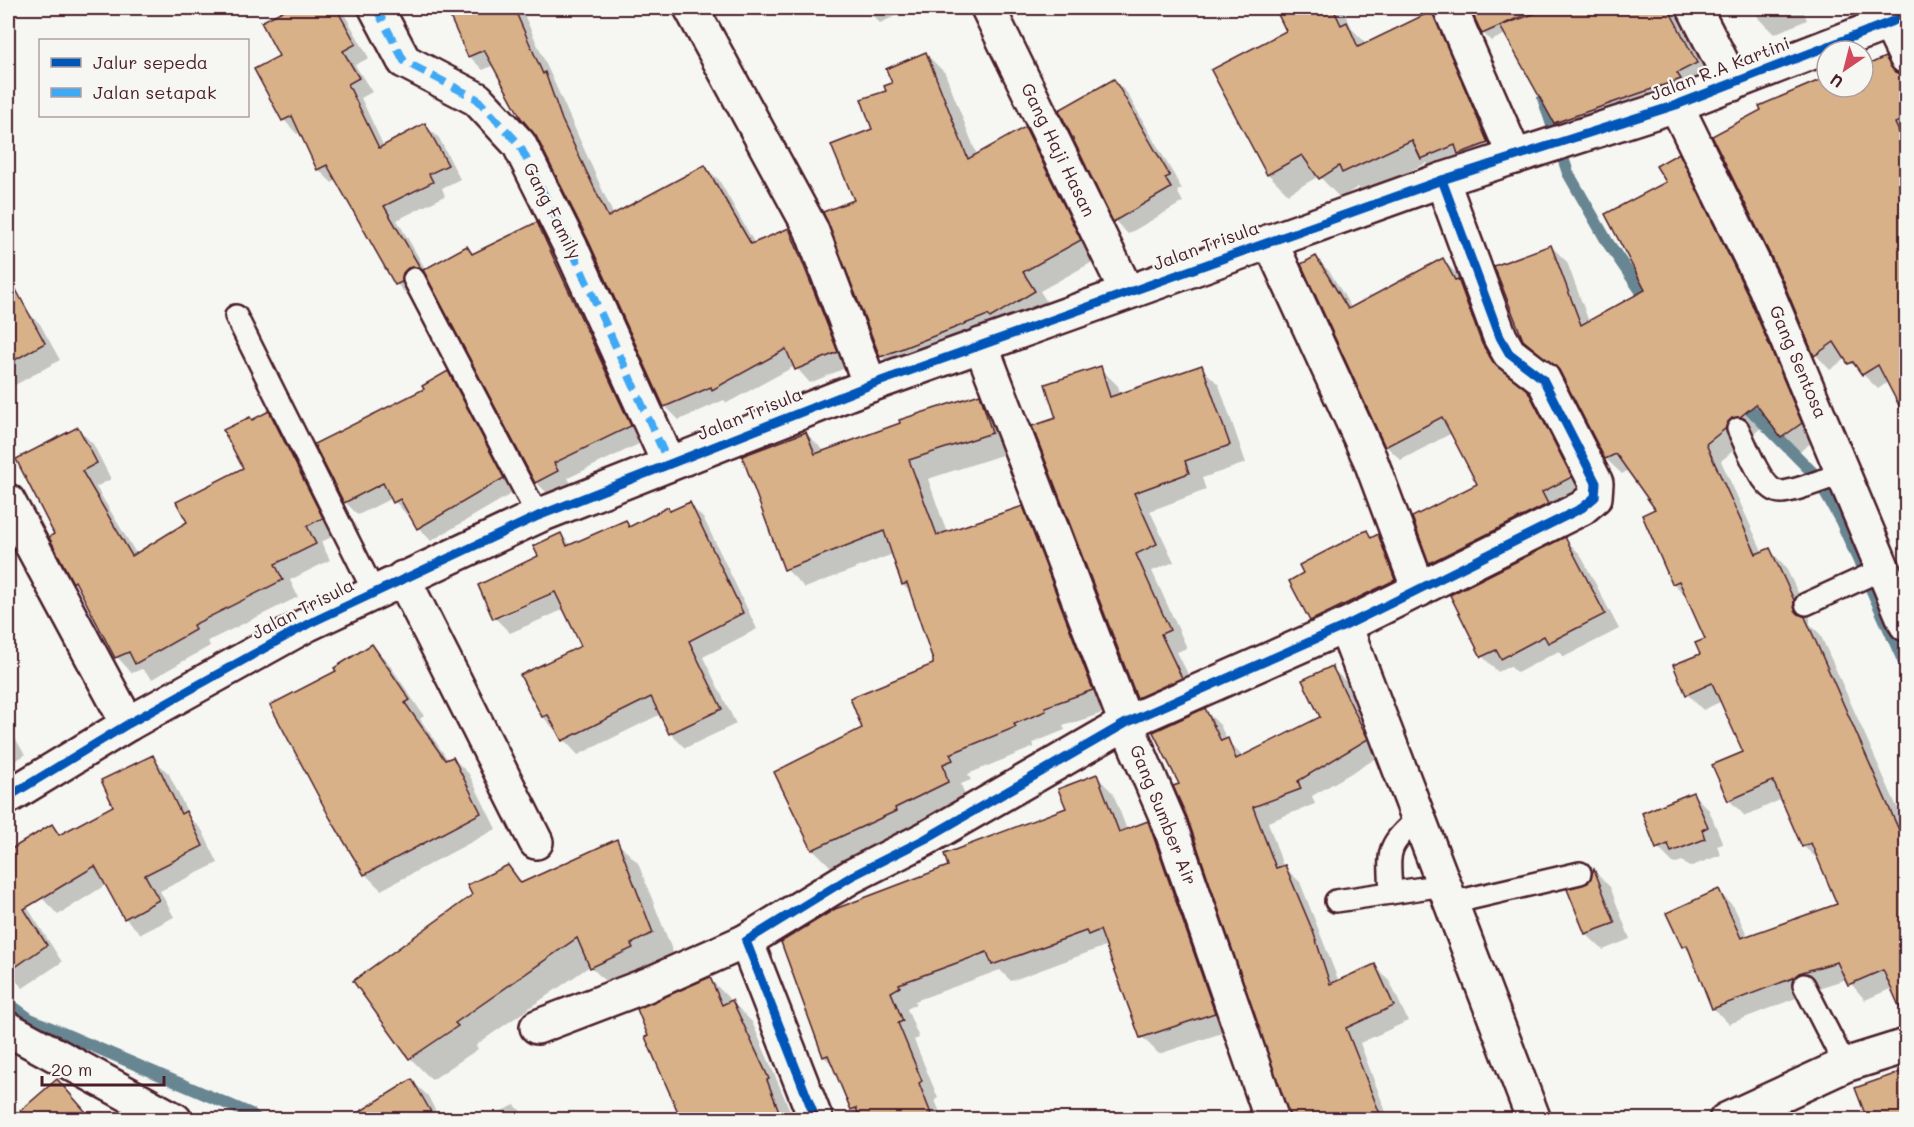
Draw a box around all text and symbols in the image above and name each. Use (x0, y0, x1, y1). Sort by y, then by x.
street label: Jalan R.A Kartini (1646, 30, 1793, 106)
legend (39, 39, 249, 117)
north arrow (1815, 39, 1875, 99)
text: Jalur sepeda (93, 50, 208, 74)
text: U (1825, 70, 1847, 94)
street label: Gang Haji Hasan (1016, 79, 1102, 220)
text: Jalan setapak (93, 80, 216, 104)
street label: Gang Family (518, 158, 588, 263)
street label: Jalan Trisula (1149, 215, 1262, 275)
street label: Gang Sentosa (1764, 301, 1834, 422)
street label: Jalan Trisula (693, 381, 806, 445)
street label: Jalan Trisula (247, 572, 358, 644)
street label: Gang Sumber Air (1125, 741, 1203, 888)
scale bar (42, 1049, 164, 1087)
text: 20 m (51, 1057, 92, 1081)

